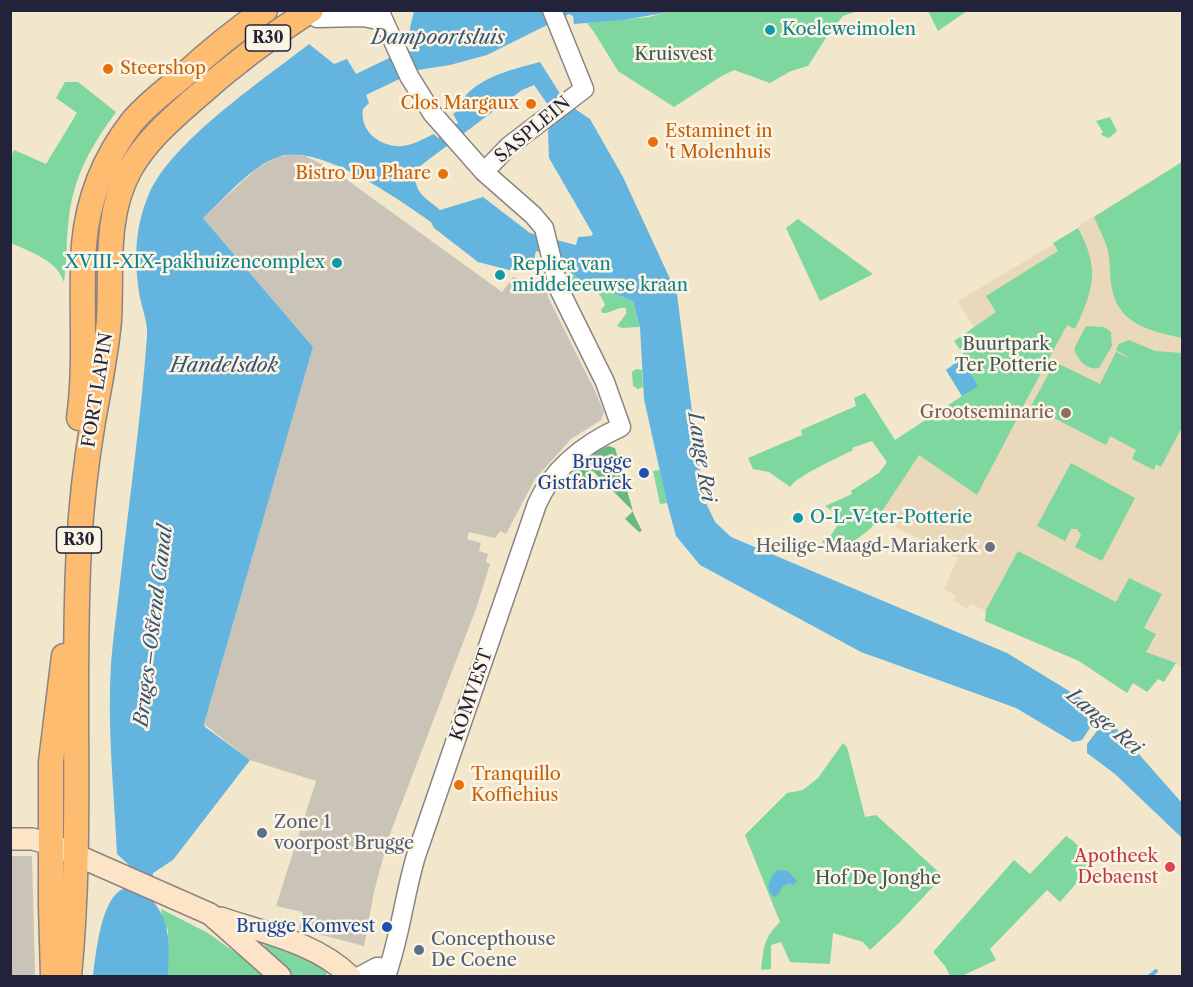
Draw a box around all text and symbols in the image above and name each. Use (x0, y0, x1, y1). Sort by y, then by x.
place label: Koeleweimolen (782, 19, 916, 41)
marker: Koeleweimolen (763, 23, 777, 37)
road number: R30 (246, 25, 290, 51)
water label: Dampoortsluis (371, 26, 505, 50)
park label: Kruisvest (634, 44, 714, 66)
place label: Steershop (120, 58, 206, 80)
marker: Steershop (101, 62, 115, 76)
street label: SASPLEIN (491, 92, 575, 168)
place label: Clos Margaux (401, 93, 519, 115)
marker: Clos Margaux (524, 97, 538, 111)
place label: Estaminet in 't Molenhuis (665, 121, 772, 164)
marker: Estaminet in 't Molenhuis (646, 135, 660, 149)
place label: Bistro Du Phare (295, 163, 431, 185)
marker: Bistro Du Phare (436, 167, 450, 181)
place label: XVIII-XIX-pakhuizencomplex (65, 252, 325, 274)
place label: Replica van middeleeuwse kraan (512, 254, 688, 296)
marker: XVIII-XIX-pakhuizencomplex (330, 256, 344, 270)
marker: Replica van middeleeuwse kraan (493, 268, 507, 282)
street label: FORT LAPIN (78, 331, 118, 449)
park label: Buurtpark Ter Potterie (955, 334, 1057, 376)
water label: Handelsdok (170, 354, 278, 378)
place label: Grootseminarie (920, 402, 1054, 424)
marker: Grootseminarie (1059, 406, 1073, 420)
water label: Lange Rei (682, 410, 720, 504)
place label: Brugge Gistfabriek (538, 452, 632, 494)
marker: Brugge Gistfabriek (637, 466, 651, 480)
place label: O-L-V-ter-Potterie (810, 507, 972, 529)
marker: O-L-V-ter-Potterie (791, 511, 805, 525)
water label: Bruges–Ostend Canal (130, 524, 178, 728)
road number: R30 (56, 527, 101, 553)
place label: Heilige-Maagd-Mariakerk (756, 536, 978, 558)
marker: Heilige-Maagd-Mariakerk (983, 540, 997, 554)
street label: KOMVEST (446, 646, 498, 744)
water label: Lange Rei (1061, 684, 1147, 760)
place label: Tranquillo Koffiehius (471, 764, 561, 806)
marker: Tranquillo Koffiehius (452, 778, 466, 792)
place label: Zone 1 voorpost Brugge (274, 812, 414, 854)
marker: Zone 1 voorpost Brugge (255, 826, 269, 840)
place label: Apotheek Debaenst (1074, 846, 1158, 888)
marker: Apotheek Debaenst (1163, 860, 1177, 874)
park label: Hof De Jonghe (815, 868, 941, 890)
place label: Brugge Komvest (236, 916, 375, 938)
marker: Brugge Komvest (380, 920, 394, 934)
place label: Concepthouse De Coene (431, 929, 555, 972)
marker: Concepthouse De Coene (412, 943, 426, 957)

